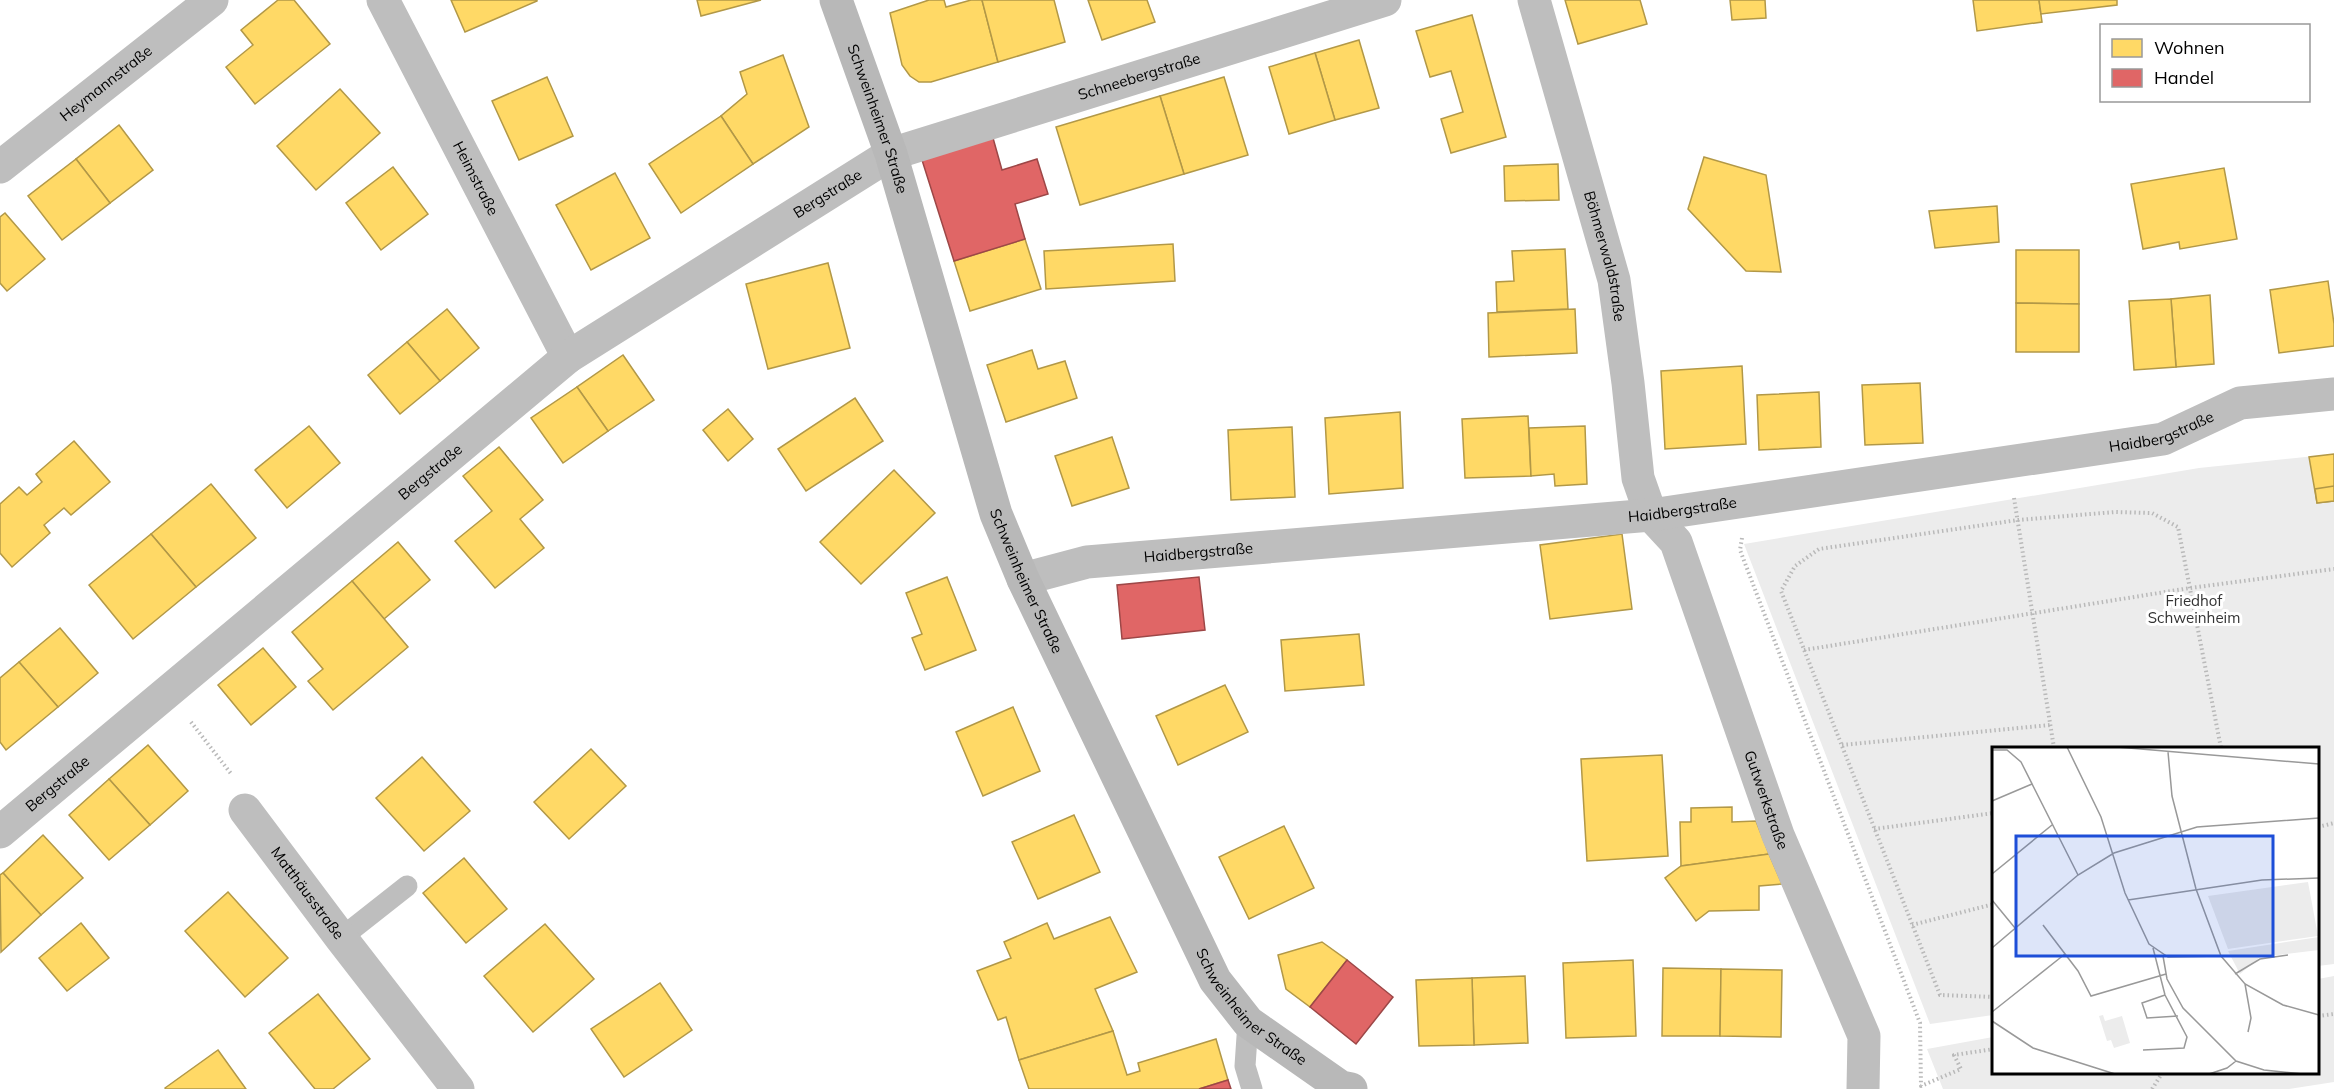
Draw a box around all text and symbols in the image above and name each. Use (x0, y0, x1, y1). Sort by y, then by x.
legend (2100, 24, 2310, 102)
text: Wohnen (2154, 36, 2225, 59)
street label: Heymannstraße (56, 41, 156, 125)
street label: Schweinheimer Straße (844, 41, 912, 196)
street label: Schneebergstraße (1076, 48, 1203, 104)
text: Handel (2154, 66, 2214, 89)
street label: Heimstraße (449, 138, 503, 219)
street label: Bergstraße (789, 165, 865, 222)
street label: Böhmerwaldstraße (1580, 189, 1630, 323)
street label: Haidbergstraße (2108, 407, 2217, 456)
street label: Bergstraße (394, 440, 466, 504)
street label: Haidbergstraße (1627, 492, 1738, 526)
street label: Schweinheimer Straße (986, 506, 1067, 656)
street label: Haidbergstraße (1143, 538, 1254, 566)
park label: Friedhof Schweinheim (2148, 591, 2240, 627)
inset map (1992, 747, 2319, 1074)
street label: Gutwerkstraße (1740, 748, 1793, 852)
street label: Bergstraße (21, 751, 93, 816)
street label: Matthäusstraße (267, 843, 349, 943)
street label: Schweinheimer Straße (1192, 945, 1311, 1069)

